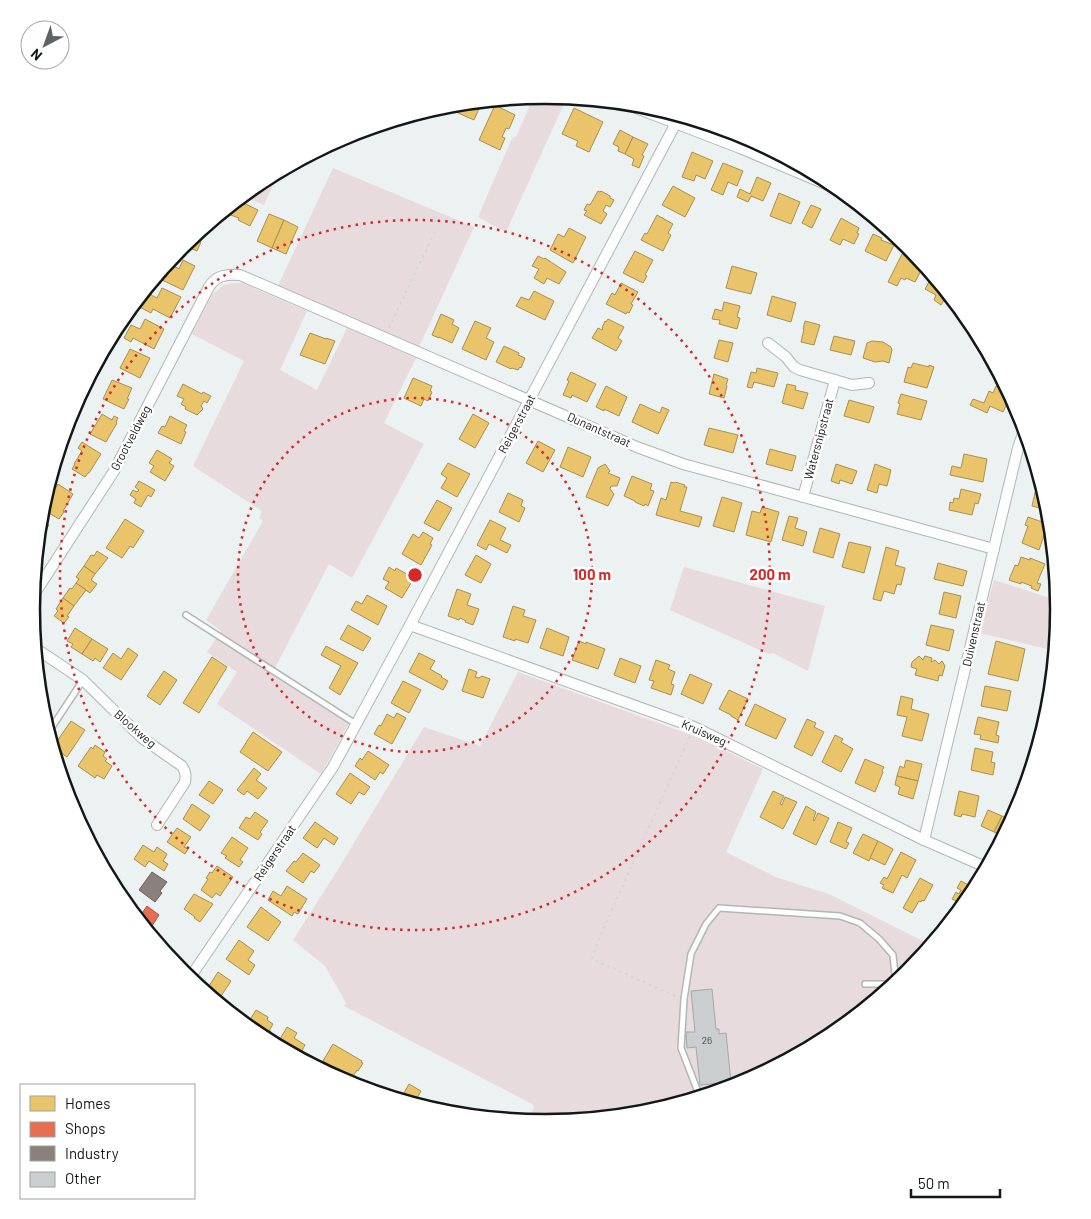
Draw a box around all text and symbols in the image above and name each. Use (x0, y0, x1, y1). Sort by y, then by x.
north arrow (20, 20, 70, 70)
text: N (27, 46, 45, 65)
street label: Reigerstraat (495, 392, 538, 455)
street label: Watersnipstraat (800, 396, 836, 481)
street label: Grootveldweg (107, 403, 153, 472)
street label: Dunantstraat (565, 409, 633, 449)
text: 100 m (573, 565, 611, 583)
text: 200 m (749, 565, 791, 583)
centre of rings (406, 566, 424, 584)
street label: Duivenstraat (959, 600, 987, 668)
street label: Blookweg (112, 706, 159, 750)
street label: Kruisweg (680, 716, 729, 748)
street label: Reigerstraat (250, 822, 298, 883)
house number: 26 (702, 1034, 712, 1046)
legend (20, 1084, 195, 1199)
text: Homes (65, 1094, 110, 1112)
text: Shops (65, 1119, 105, 1137)
text: Industry (65, 1144, 119, 1162)
scale bar (911, 1166, 1000, 1198)
text: Other (65, 1169, 102, 1187)
text: 50 m (918, 1174, 950, 1192)

